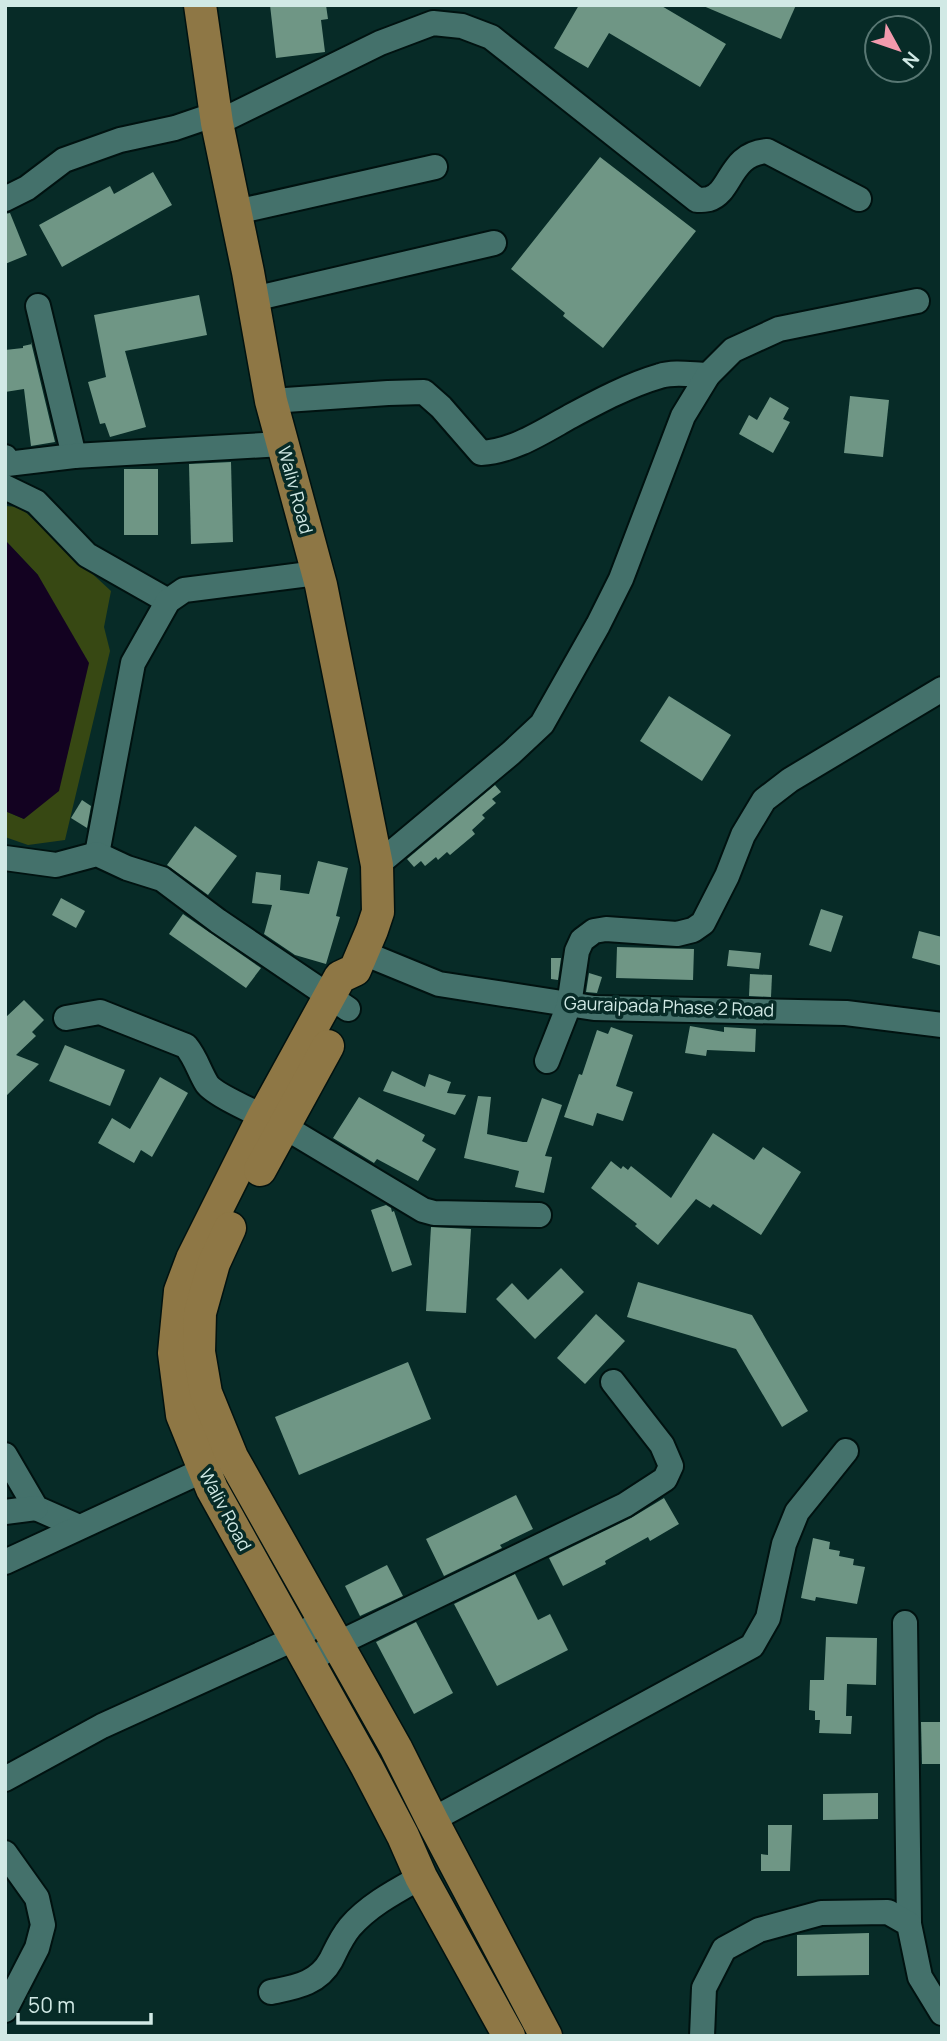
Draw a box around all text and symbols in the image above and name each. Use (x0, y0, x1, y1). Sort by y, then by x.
north arrow (863, 14, 933, 84)
text: N (897, 46, 925, 74)
street label: Waliv Road (273, 443, 319, 536)
street label: Gauraipada Phase 2 Road (564, 990, 775, 1022)
street label: Waliv Road (194, 1464, 258, 1555)
scale bar (18, 1982, 150, 2026)
text: 50 m (28, 1991, 75, 2019)

